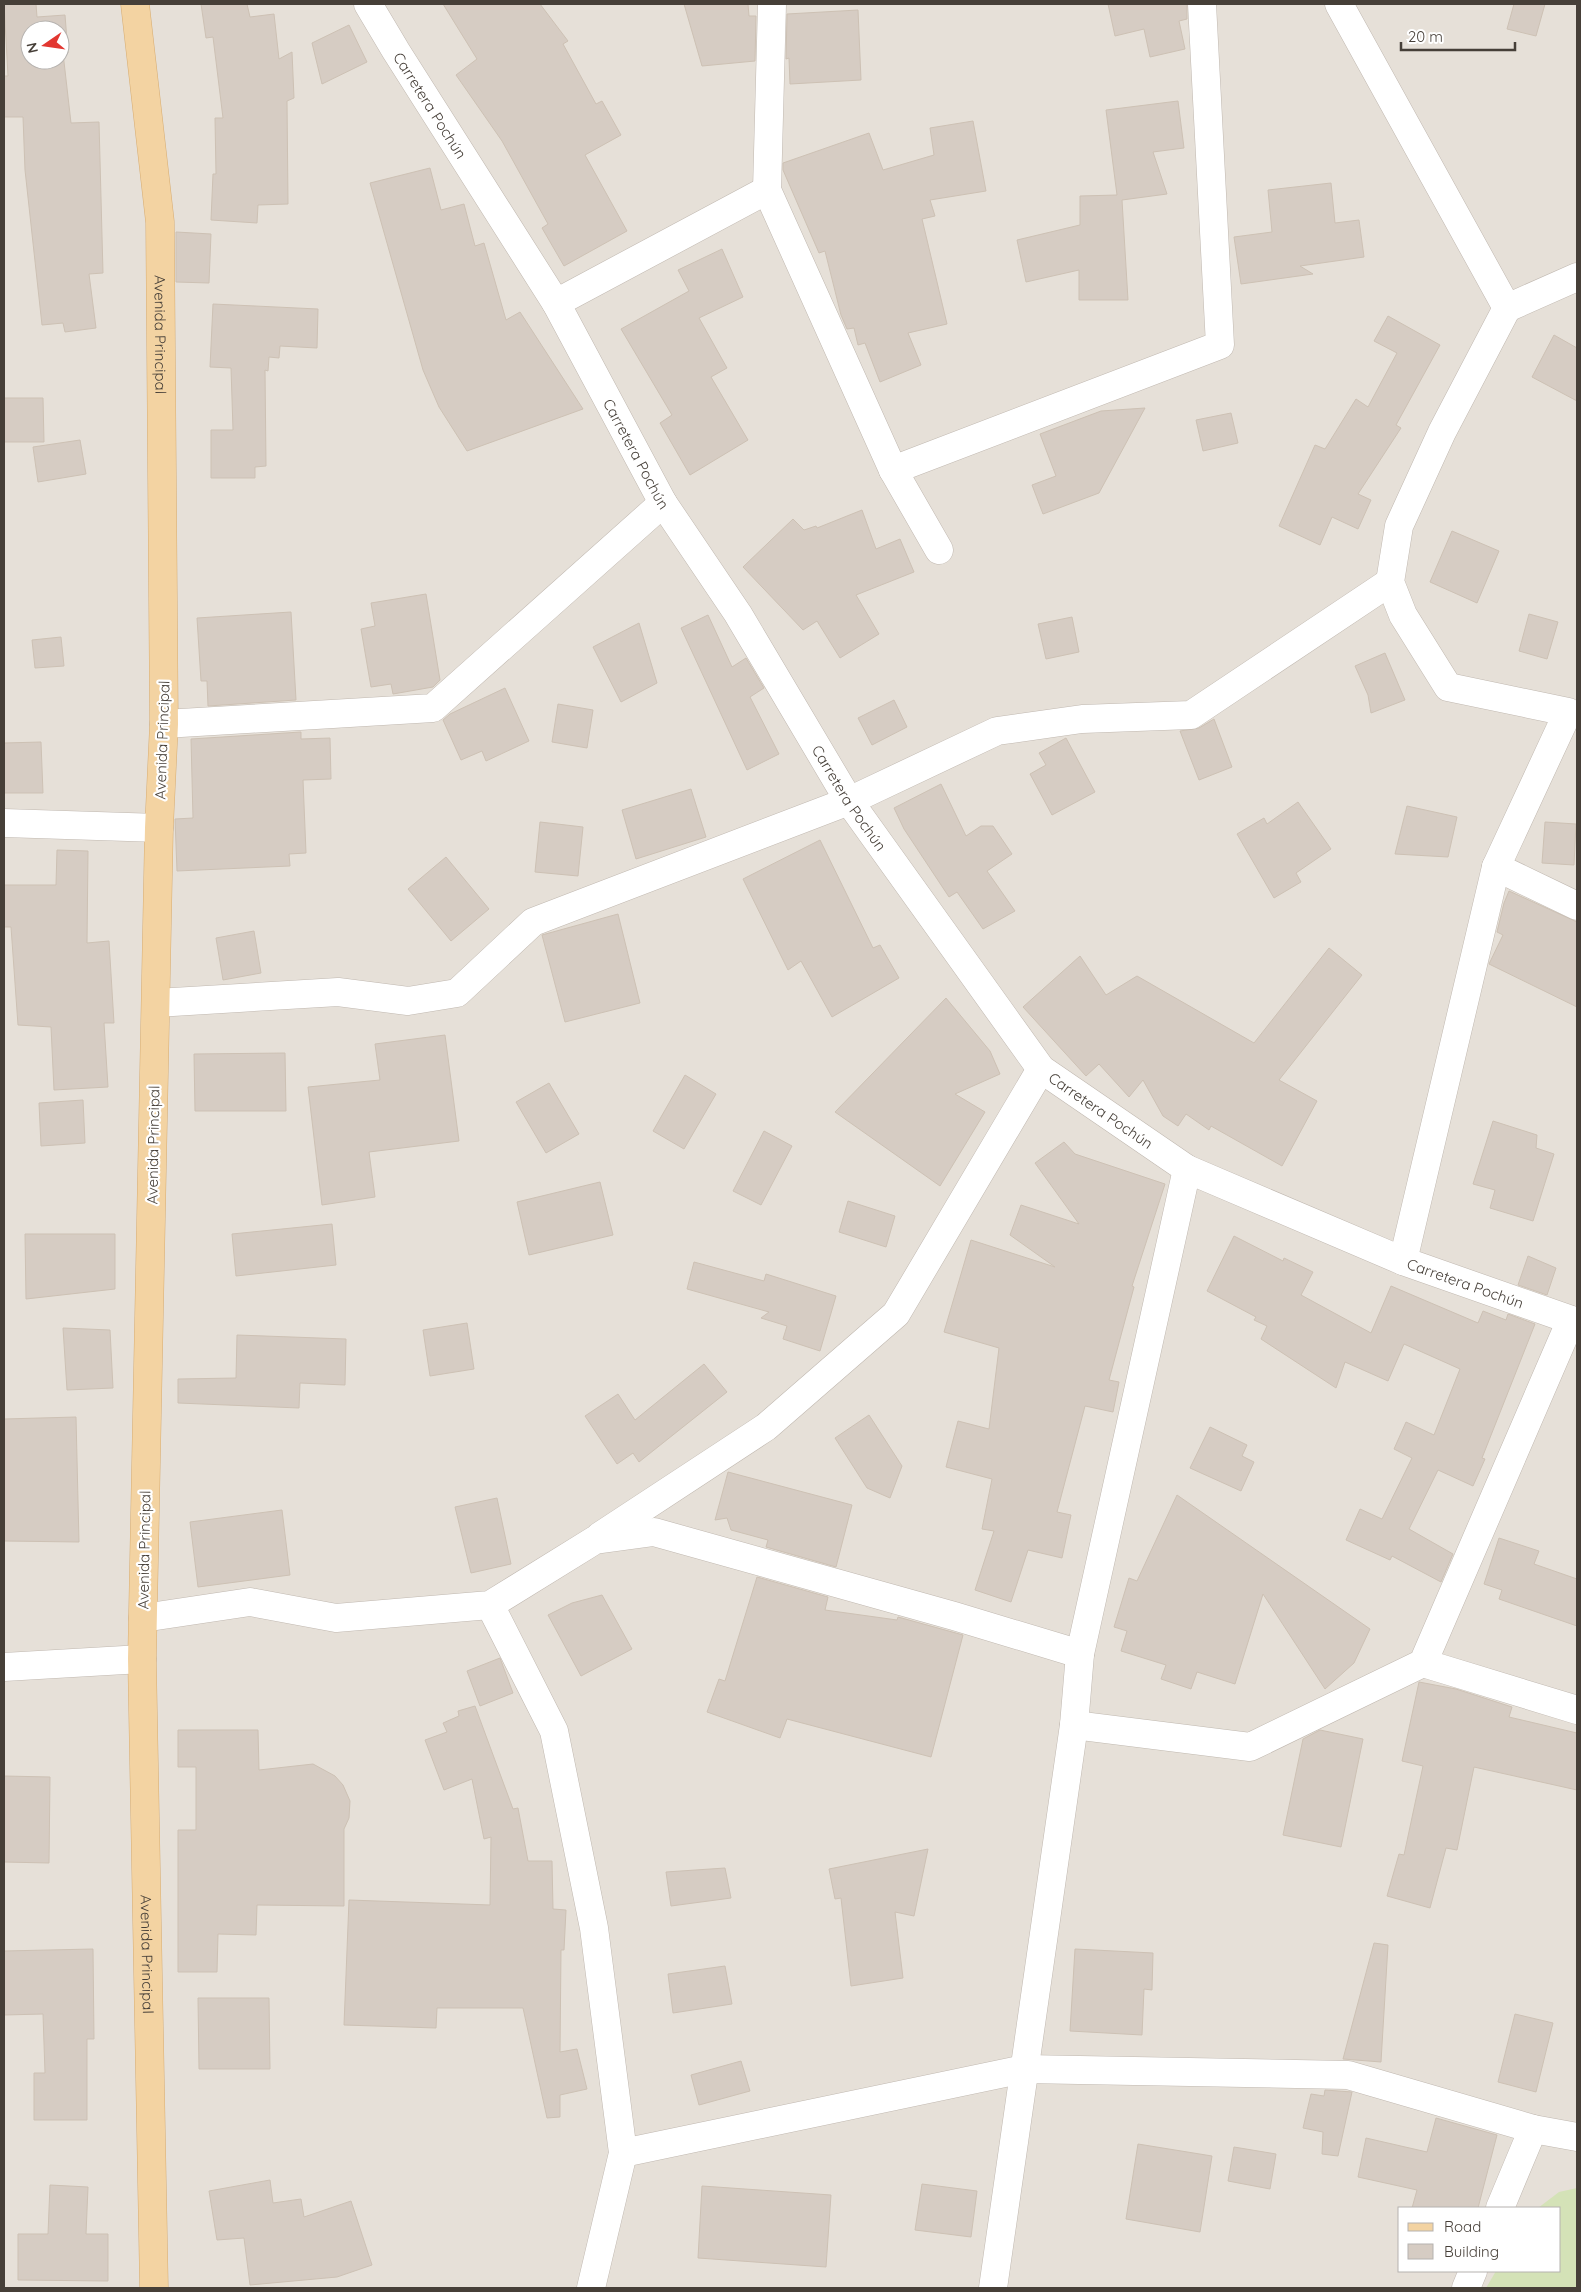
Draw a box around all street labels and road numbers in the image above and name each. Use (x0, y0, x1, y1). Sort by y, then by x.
street label: Carretera Pochún (390, 49, 471, 162)
street label: Avenida Principal (151, 275, 171, 394)
street label: Carretera Pochún (599, 395, 674, 513)
street label: Avenida Principal (150, 680, 174, 800)
street label: Carretera Pochún (808, 741, 891, 854)
street label: Carretera Pochún (1045, 1068, 1157, 1153)
street label: Avenida Principal (142, 1085, 164, 1205)
street label: Carretera Pochún (1405, 1254, 1526, 1312)
street label: Avenida Principal (133, 1490, 155, 1610)
street label: Avenida Principal (137, 1894, 158, 2014)

